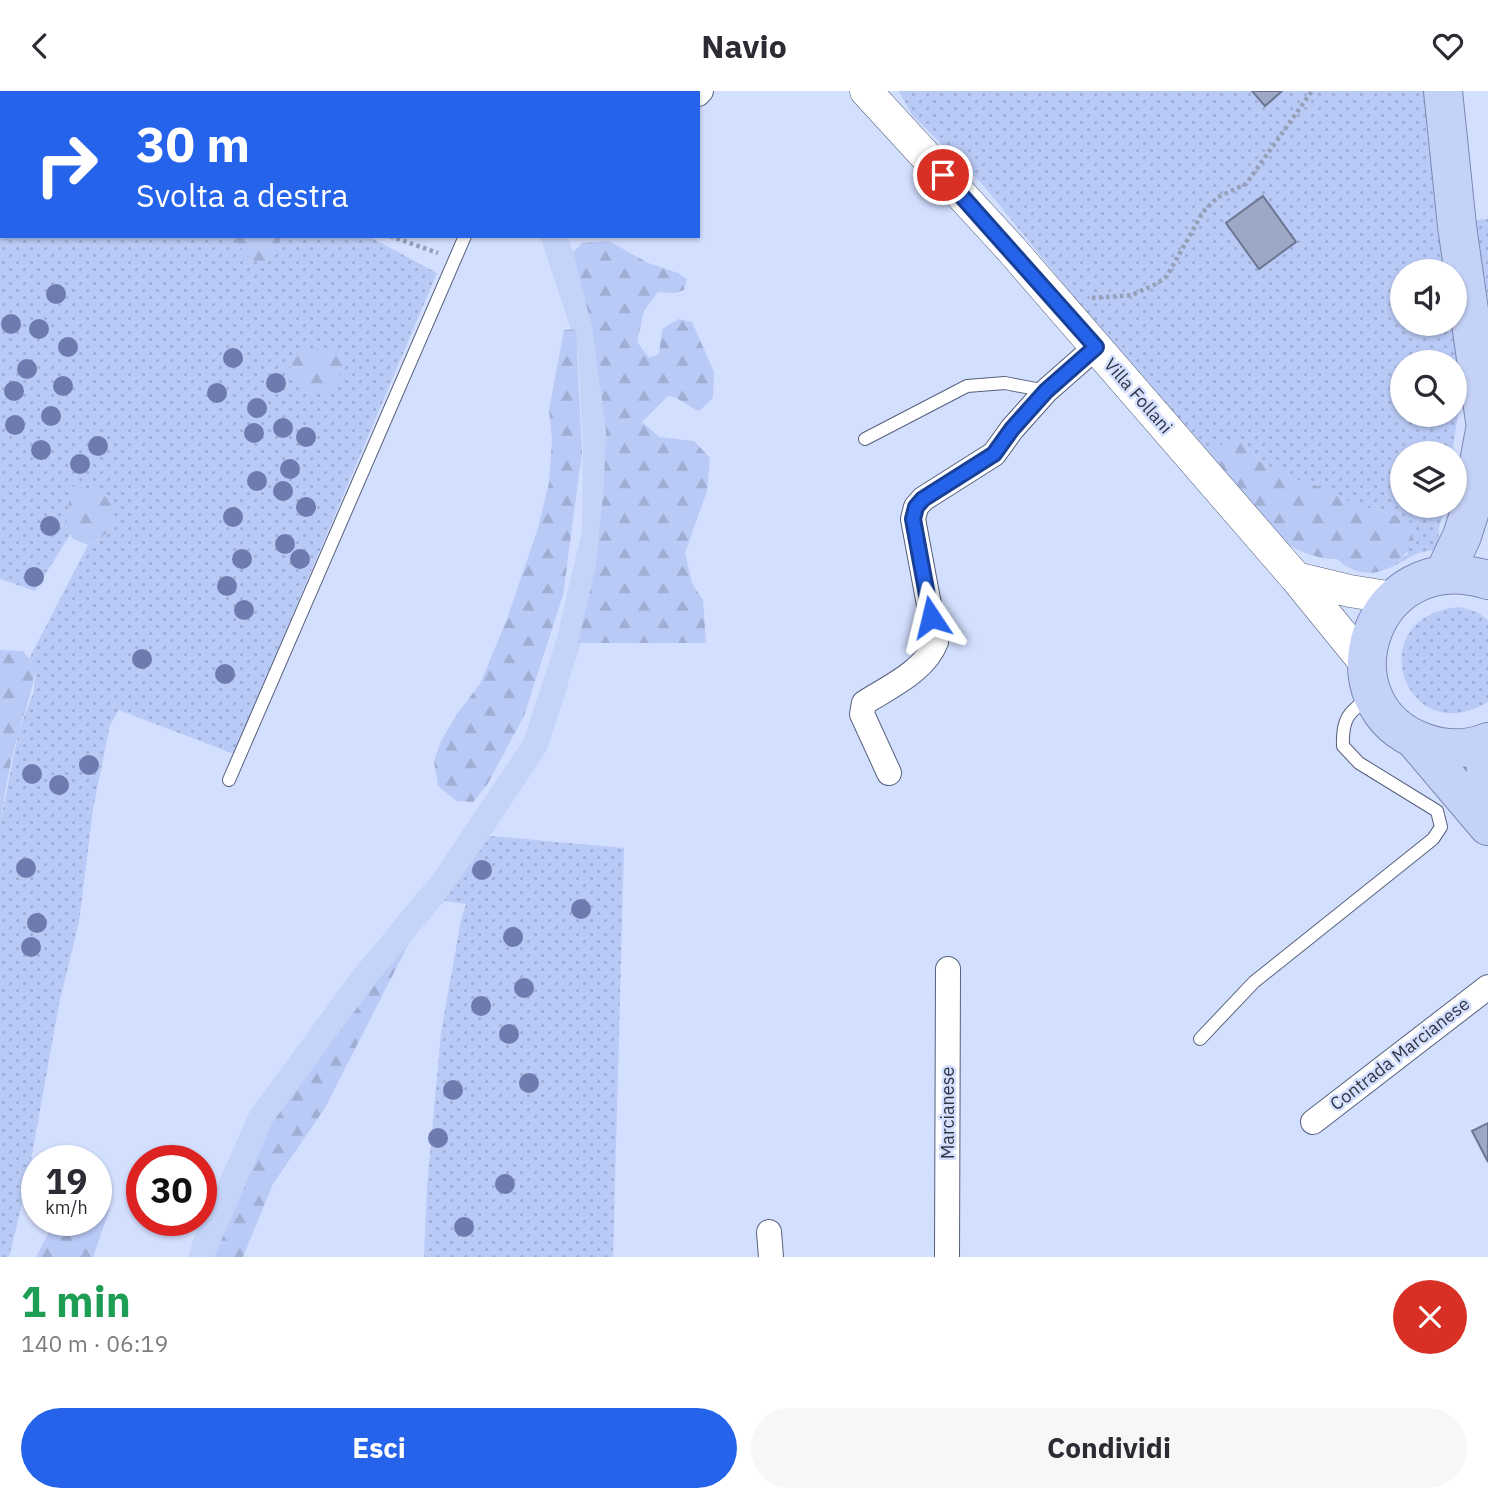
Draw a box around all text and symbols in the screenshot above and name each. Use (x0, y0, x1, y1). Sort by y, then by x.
text: Navio (701, 25, 787, 67)
icon: back (21, 27, 59, 65)
icon: heart (1429, 27, 1467, 65)
text: 30 m (136, 112, 250, 175)
icon: right (21, 119, 112, 210)
pin (913, 145, 973, 205)
icon: arrive (924, 156, 962, 194)
text: Svolta a destra (136, 174, 348, 216)
map controls (1390, 259, 1467, 518)
button: sound (1390, 259, 1467, 336)
button: search (1390, 350, 1467, 427)
street label: Villa Follani (1099, 353, 1177, 438)
button: layers (1390, 441, 1467, 518)
position arrow (894, 580, 968, 654)
street label: Contrada Marcianese (1325, 992, 1474, 1115)
street label: Marcianese (936, 1067, 959, 1159)
speed limit sign: 30 (126, 1145, 217, 1236)
text: 19 (45, 1158, 88, 1204)
text: km/h (45, 1196, 88, 1219)
text: 1 min (21, 1274, 131, 1329)
button: close (1393, 1280, 1467, 1354)
text: 140 m · 06:19 (21, 1328, 168, 1358)
button: Esci (21, 1408, 737, 1488)
button: Condividi (751, 1408, 1467, 1488)

